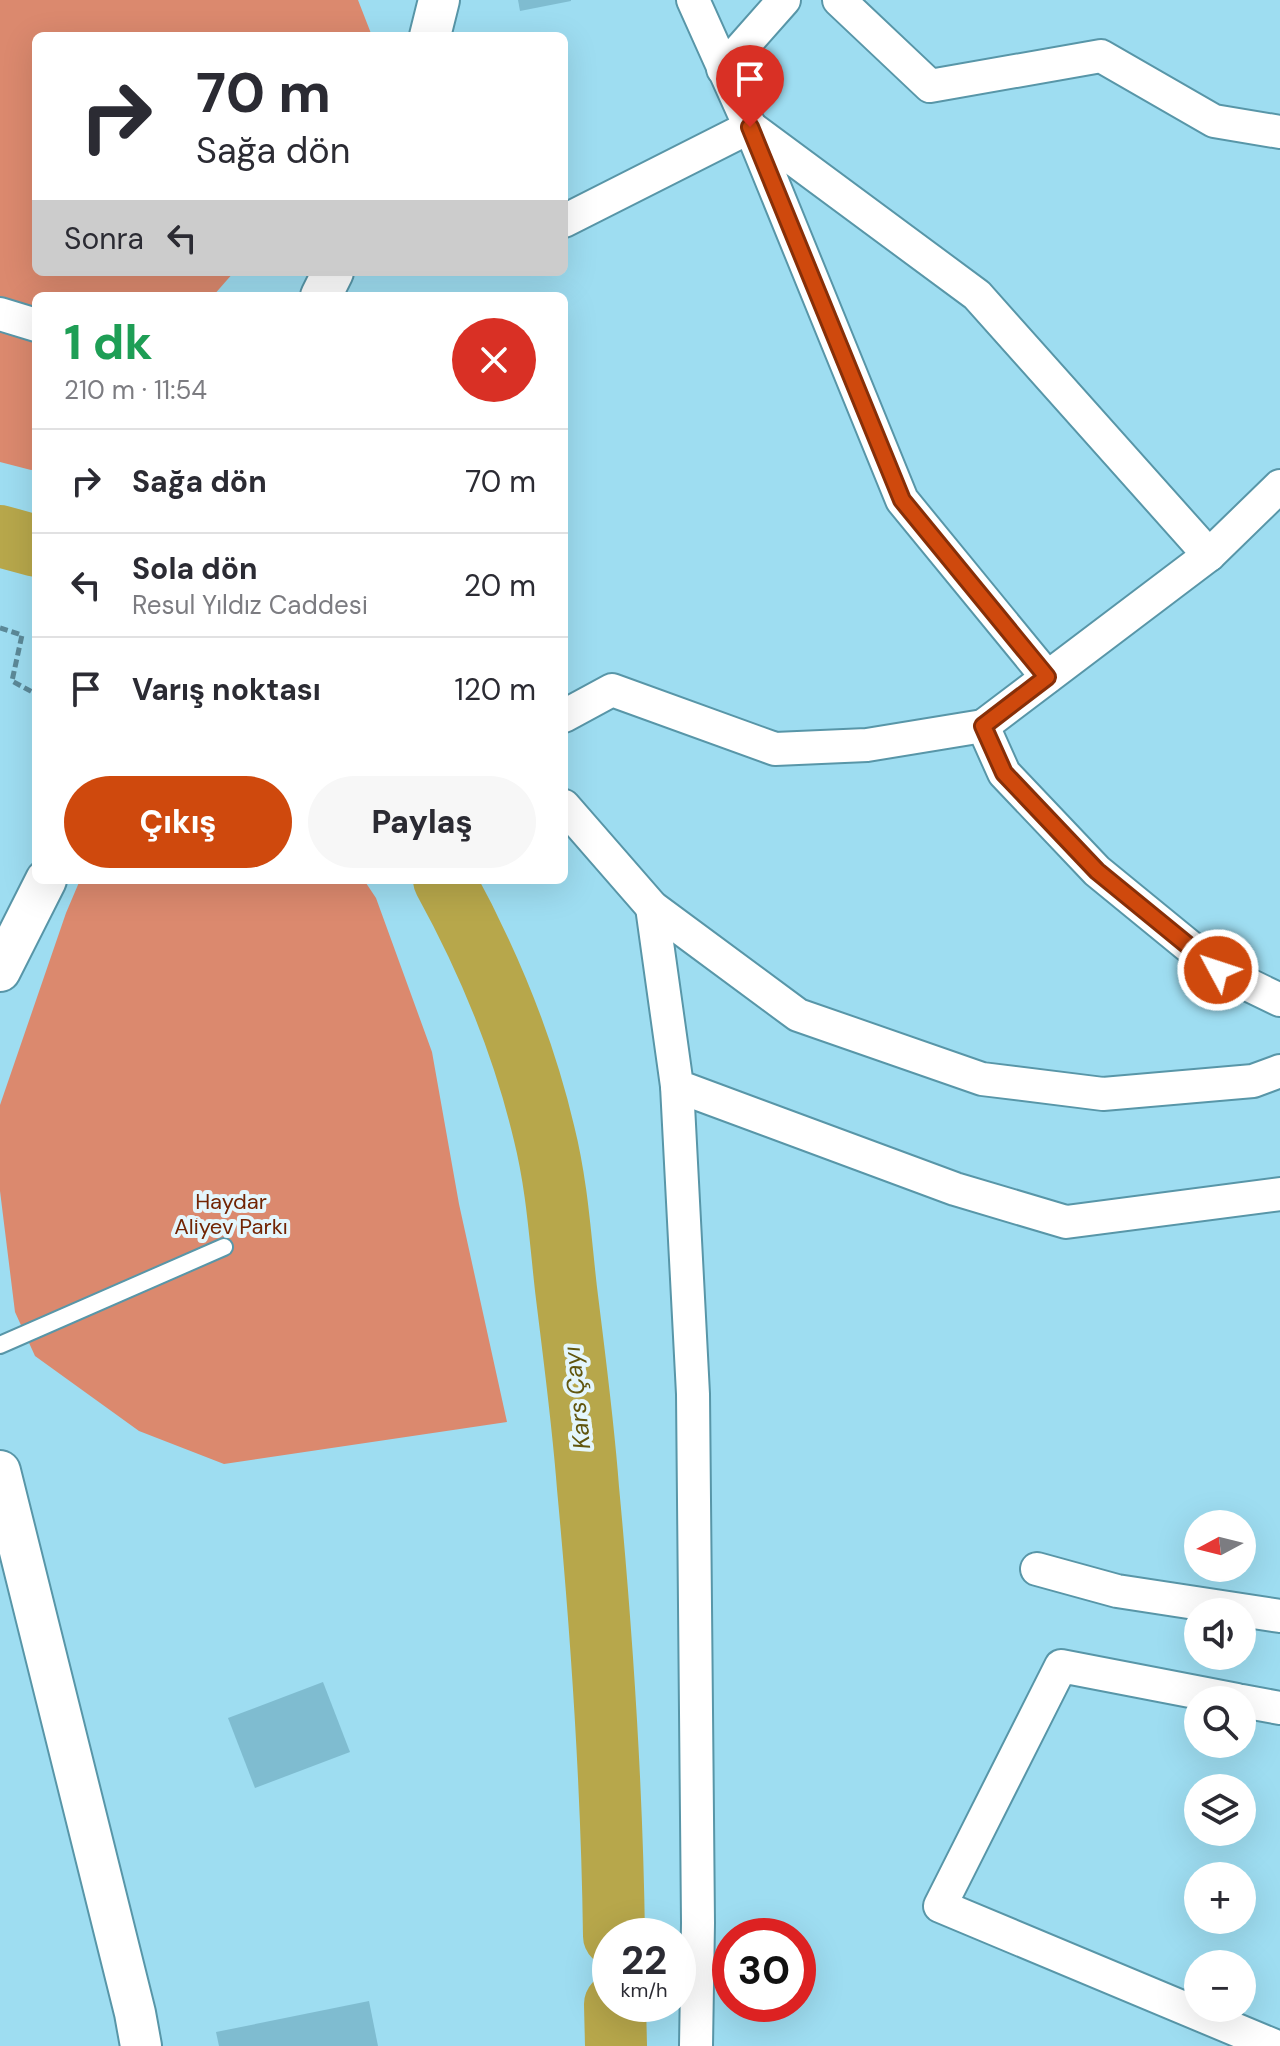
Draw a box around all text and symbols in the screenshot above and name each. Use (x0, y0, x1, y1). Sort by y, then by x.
pin (716, 45, 784, 127)
text: 70 m (196, 56, 331, 129)
icon: arrive (728, 57, 772, 101)
icon: right (64, 64, 168, 168)
text: Sağa dön (196, 127, 350, 174)
icon: left (160, 216, 204, 260)
text: Sonra (64, 219, 144, 258)
text: 1 dk (64, 311, 153, 374)
button: close (452, 318, 536, 402)
text: 210 m · 11:54 (64, 373, 207, 407)
icon: right (64, 459, 108, 503)
text: Sağa dön (132, 462, 267, 501)
text: 70 m (465, 462, 536, 501)
text: Sola dön (132, 549, 258, 588)
icon: left (64, 563, 108, 607)
text: 20 m (464, 566, 536, 605)
text: Resul Yıldız Caddesi (132, 588, 368, 622)
icon: arrive (64, 667, 108, 711)
text: Varış noktası (132, 670, 321, 709)
text: 120 m (454, 670, 536, 709)
button: Çıkış (64, 776, 292, 868)
button: Paylaş (308, 776, 536, 868)
position arrow (1176, 928, 1260, 1012)
park label: Haydar Aliyev Parkı (174, 1187, 288, 1241)
water label: Kars Çayı (556, 1345, 597, 1451)
north arrow (1184, 1510, 1256, 1582)
map controls (1184, 1510, 1256, 2022)
button: sound (1184, 1598, 1256, 1670)
button: search (1184, 1686, 1256, 1758)
button: layers (1184, 1774, 1256, 1846)
button: + (1184, 1862, 1256, 1934)
speed limit sign: 30 (712, 1918, 816, 2022)
text: 22 (621, 1934, 667, 1986)
button: − (1184, 1950, 1256, 2022)
text: km/h (620, 1977, 668, 2003)

